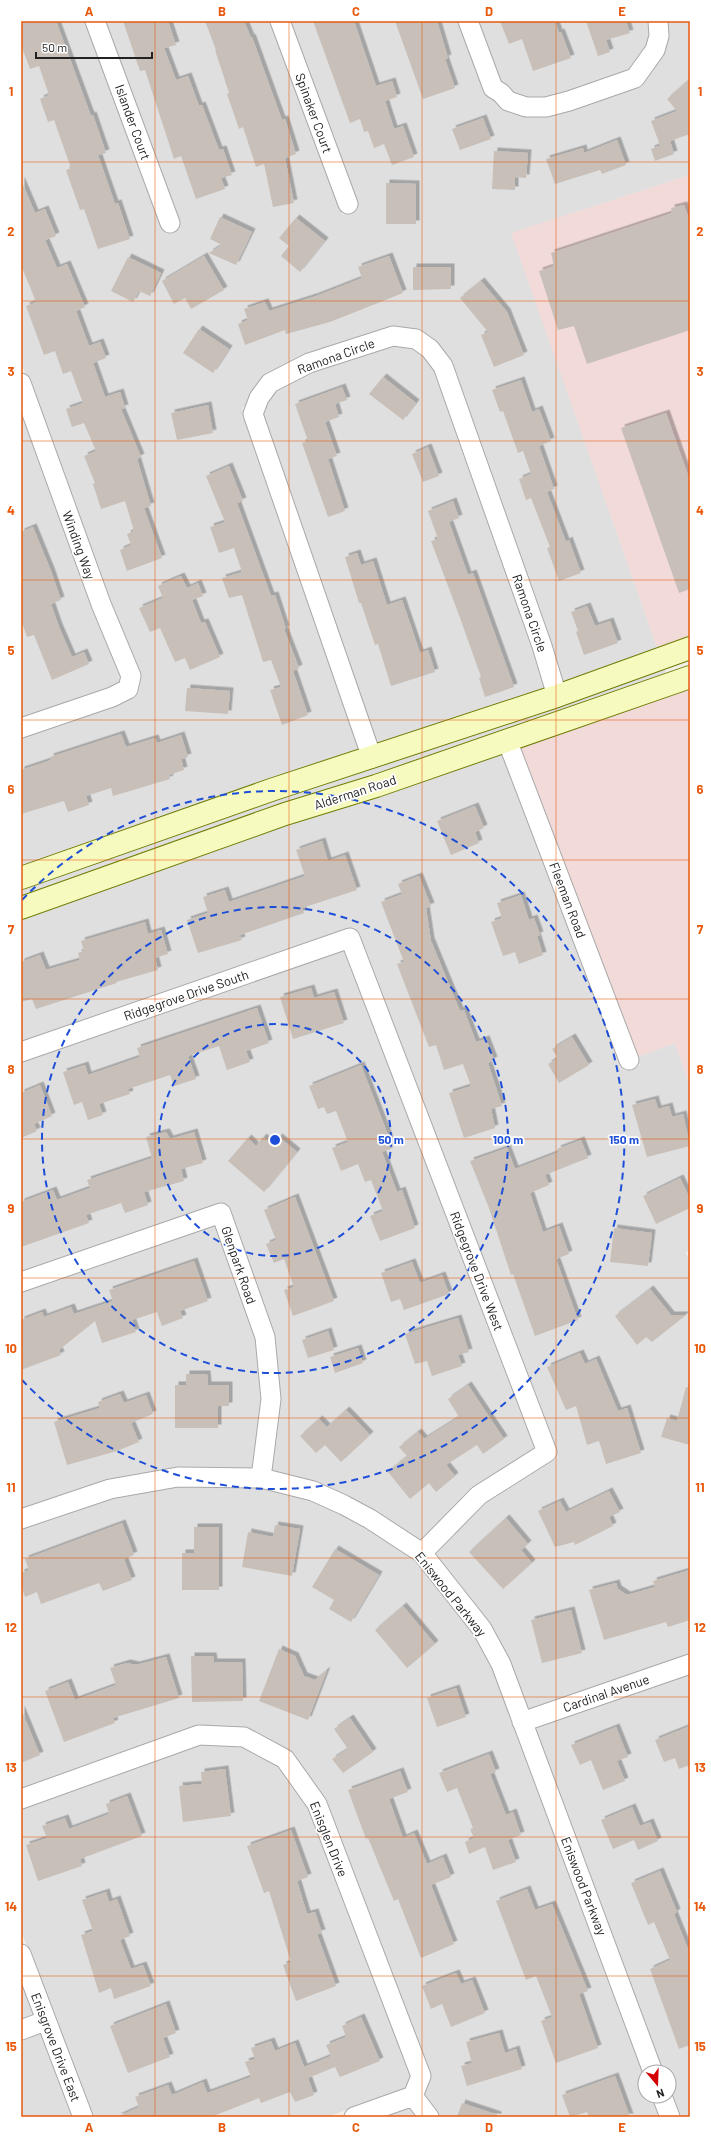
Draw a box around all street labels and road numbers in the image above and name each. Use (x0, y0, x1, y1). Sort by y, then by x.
street label: Spinaker Court (292, 71, 336, 155)
street label: Islander Court (112, 82, 154, 162)
street label: Ramona Circle (295, 335, 377, 377)
street label: Winding Way (59, 508, 99, 582)
street label: Ramona Circle (509, 572, 551, 654)
street label: Alderman Road (312, 771, 398, 813)
street label: Fleeman Road (546, 860, 590, 940)
street label: Ridgegrove Drive South (121, 966, 251, 1024)
street label: Ridgegrove Drive West (447, 1209, 507, 1333)
street label: Glenpark Road (218, 1224, 260, 1306)
street label: Eniswood Parkway (412, 1548, 490, 1640)
street label: Cardinal Avenue (561, 1671, 651, 1715)
street label: Enisglen Drive (307, 1799, 351, 1879)
street label: Eniswood Parkway (558, 1834, 610, 1938)
street label: Enisgrove Drive East (28, 1990, 84, 2104)

